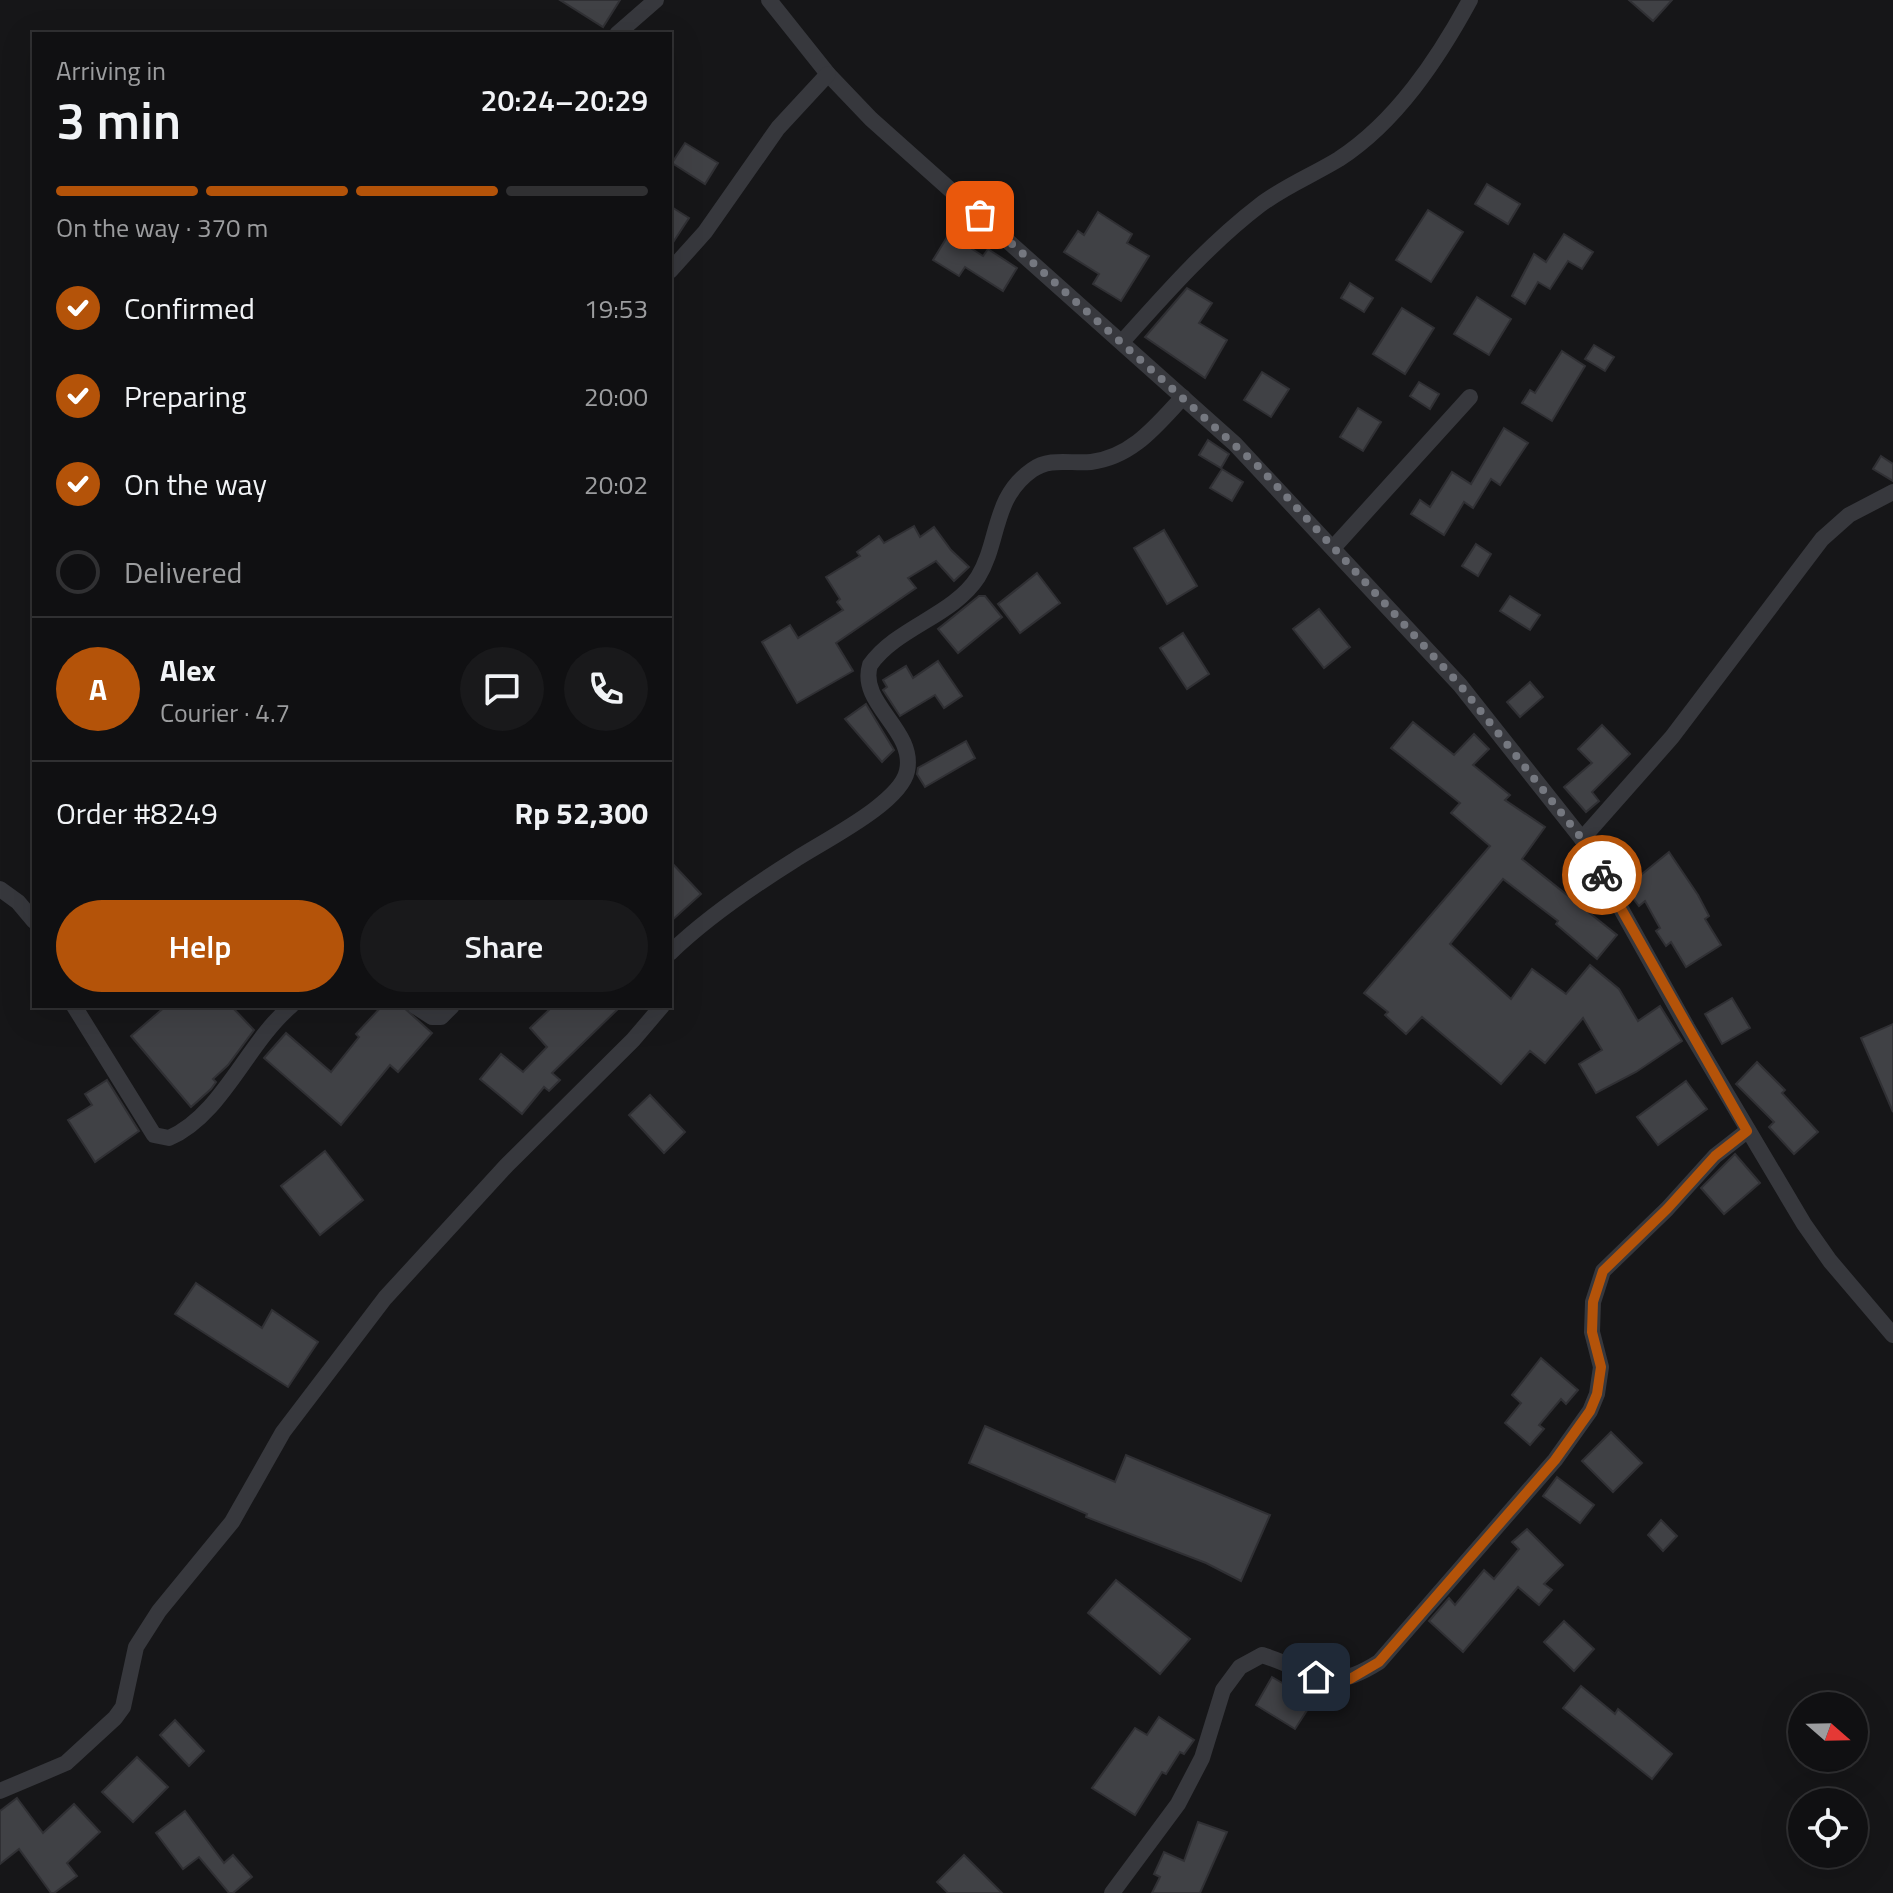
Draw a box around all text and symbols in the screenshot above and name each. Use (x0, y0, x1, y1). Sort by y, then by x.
text: Arriving in (56, 51, 166, 90)
text: 20:24–20:29 (481, 77, 648, 123)
text: 3 min (56, 80, 181, 159)
pin (946, 181, 1014, 249)
icon: bag (958, 193, 1002, 237)
text: On the way · 370 m (56, 208, 268, 247)
text: Confirmed (124, 285, 255, 331)
icon: check (56, 286, 100, 330)
text: 19:53 (584, 289, 648, 328)
text: Preparing (124, 373, 246, 419)
icon: check (56, 374, 100, 418)
text: 20:00 (584, 377, 648, 416)
text: On the way (124, 461, 267, 507)
icon: check (56, 462, 100, 506)
text: 20:02 (584, 465, 648, 504)
text: Delivered (124, 549, 242, 595)
text: Alex (160, 647, 216, 693)
button: chat (460, 647, 544, 731)
button: phone (564, 647, 648, 731)
text: A (89, 666, 107, 712)
text: Courier · 4.7 (160, 693, 290, 732)
text: Order #8249 (56, 790, 218, 836)
text: Rp 52,300 (515, 790, 648, 836)
courier (1562, 835, 1642, 915)
icon: bike (1580, 853, 1624, 897)
button: Help (56, 900, 344, 992)
button: Share (360, 900, 648, 992)
pin (1282, 1643, 1350, 1711)
icon: home (1294, 1655, 1338, 1699)
north arrow (1788, 1692, 1868, 1772)
map controls (1788, 1692, 1868, 1868)
button: locate (1788, 1788, 1868, 1868)

